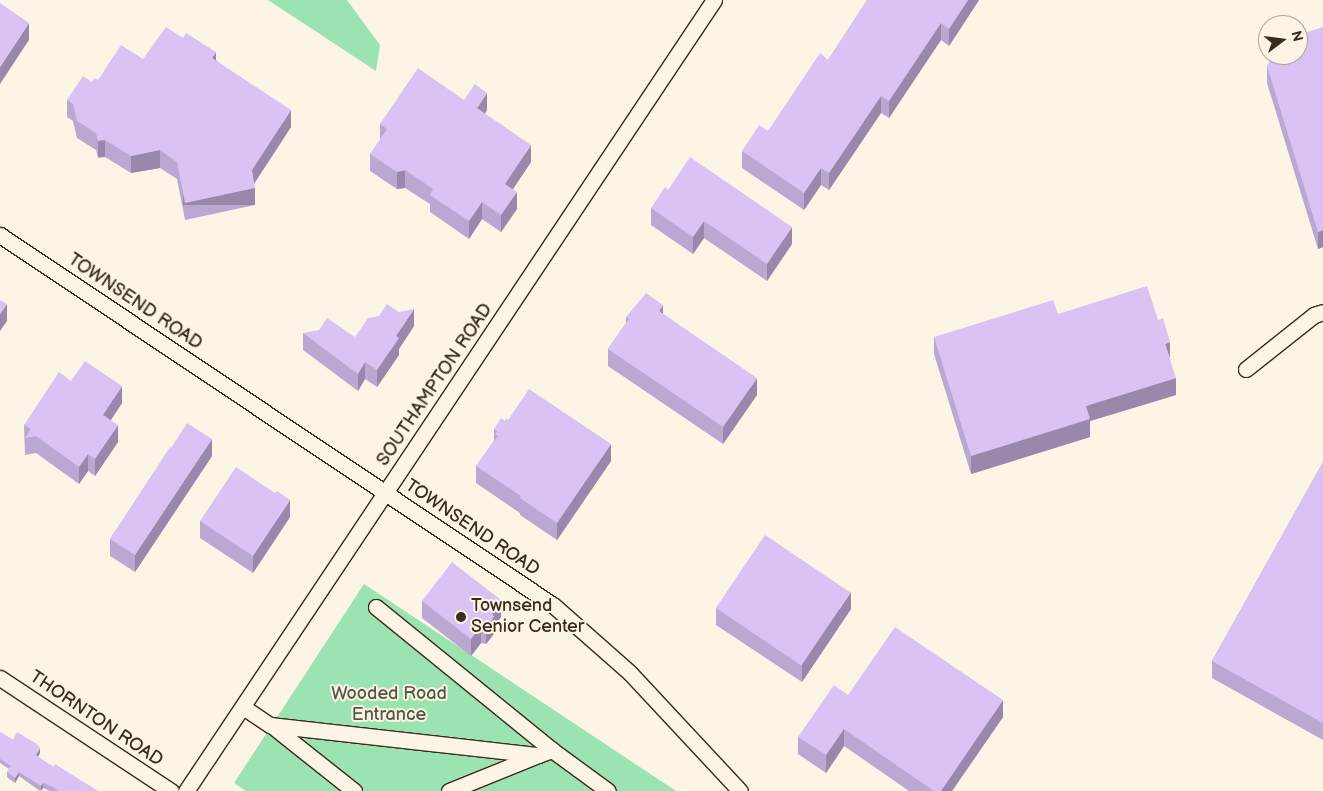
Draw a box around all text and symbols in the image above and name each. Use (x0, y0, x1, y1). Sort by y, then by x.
north arrow (1258, 15, 1308, 65)
text: N (1287, 29, 1307, 44)
street label: TOWNSEND ROAD (64, 249, 206, 355)
street label: SOUTHAMPTON ROAD (373, 300, 497, 470)
street label: TOWNSEND ROAD (401, 475, 543, 581)
place label: Townsend Senior Center (471, 596, 584, 638)
marker: Townsend Senior Center (455, 611, 467, 623)
street label: THORNTON ROAD (25, 666, 167, 772)
park label: Wooded Road Entrance (331, 684, 447, 726)

